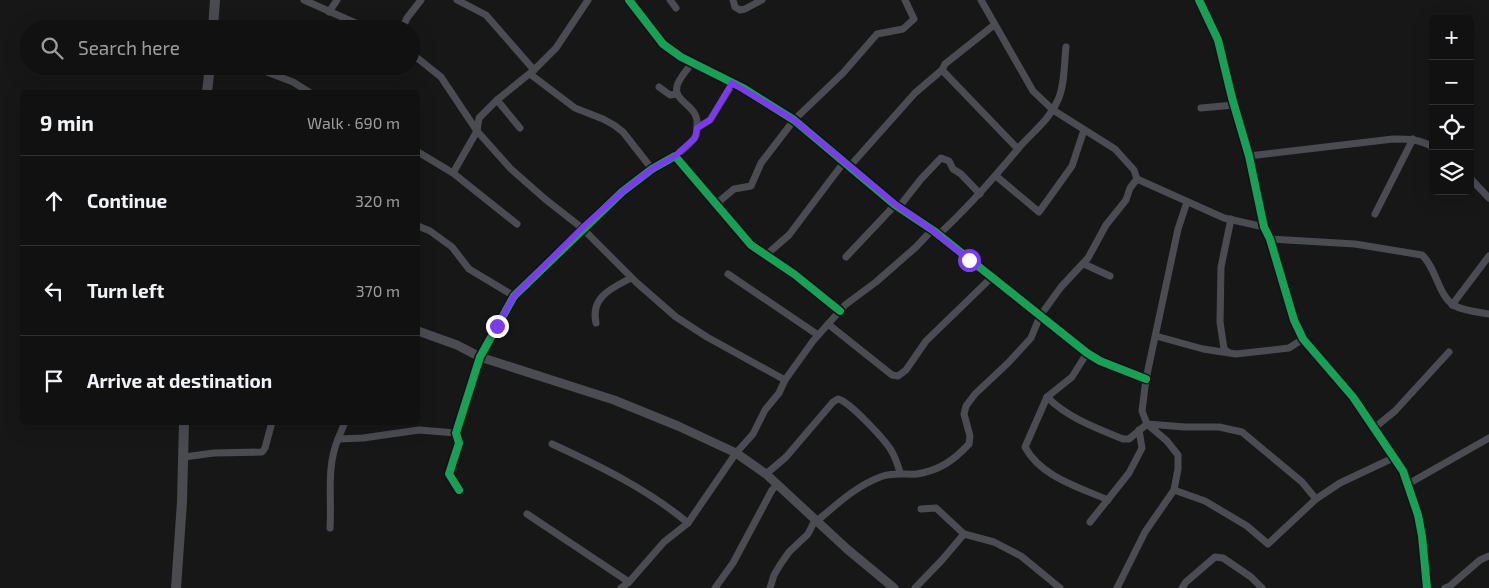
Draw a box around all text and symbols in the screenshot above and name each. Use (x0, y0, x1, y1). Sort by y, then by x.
map controls (1429, 15, 1474, 195)
button: + (1429, 15, 1474, 60)
search box (20, 20, 420, 75)
icon: search (38, 34, 66, 62)
text: Search here (78, 36, 180, 59)
button: − (1429, 60, 1474, 105)
button: locate (1429, 105, 1474, 150)
text: 9 min (40, 110, 94, 135)
text: Walk · 690 m (307, 113, 400, 132)
button: layers (1429, 150, 1474, 195)
icon: ahead (40, 187, 68, 215)
text: Continue (87, 189, 167, 212)
text: 320 m (355, 191, 400, 210)
route start (958, 249, 981, 272)
icon: left (40, 277, 68, 305)
text: Turn left (87, 279, 164, 302)
text: 370 m (356, 281, 400, 300)
route end (486, 315, 509, 338)
icon: arrive (40, 367, 68, 395)
text: Arrive at destination (87, 369, 272, 392)

